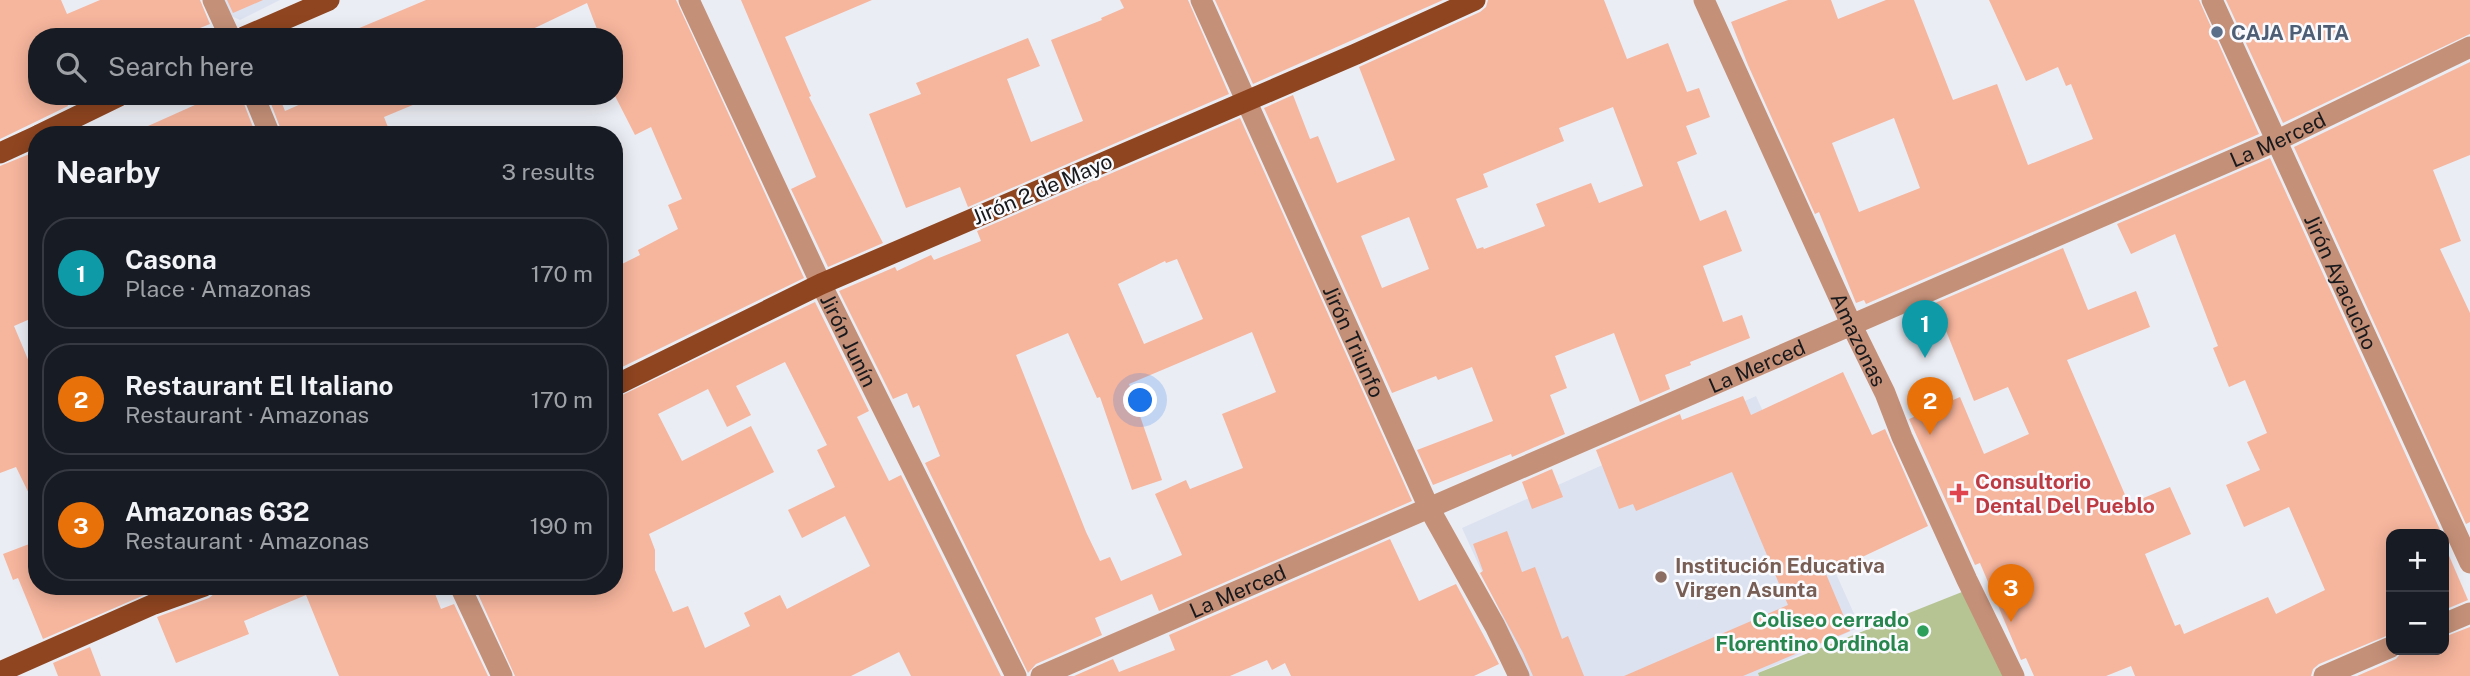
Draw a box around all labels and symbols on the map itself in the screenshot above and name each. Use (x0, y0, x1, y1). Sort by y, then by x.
place label: CAJA PAITA (2231, 20, 2349, 45)
marker: CAJA PAITA (2209, 24, 2225, 40)
street label: La Merced (2226, 106, 2330, 172)
street label: Jirón 2 de Mayo (968, 148, 1116, 230)
street label: Jirón Ayacucho (2299, 210, 2383, 353)
street label: Jirón Triunfo (1318, 281, 1390, 401)
street label: Amazonas (1826, 289, 1892, 390)
street label: Jirón Junín (815, 290, 883, 391)
pin: 1 (1902, 300, 1948, 358)
street label: La Merced (1705, 334, 1809, 398)
pin: 2 (1907, 377, 1953, 435)
your location (1123, 383, 1157, 417)
place label: Consultorio Dental Del Pueblo (1975, 469, 2155, 518)
marker: Consultorio Dental Del Pueblo (1949, 483, 1969, 503)
place label: Institución Educativa Virgen Asunta (1675, 553, 1885, 602)
street label: La Merced (1185, 559, 1289, 623)
pin: 3 (1988, 564, 2034, 622)
marker: Institución Educativa Virgen Asunta (1653, 569, 1669, 585)
place label: Coliseo cerrado Florentino Ordinola (1715, 607, 1909, 656)
marker: Coliseo cerrado Florentino Ordinola (1915, 623, 1931, 639)

